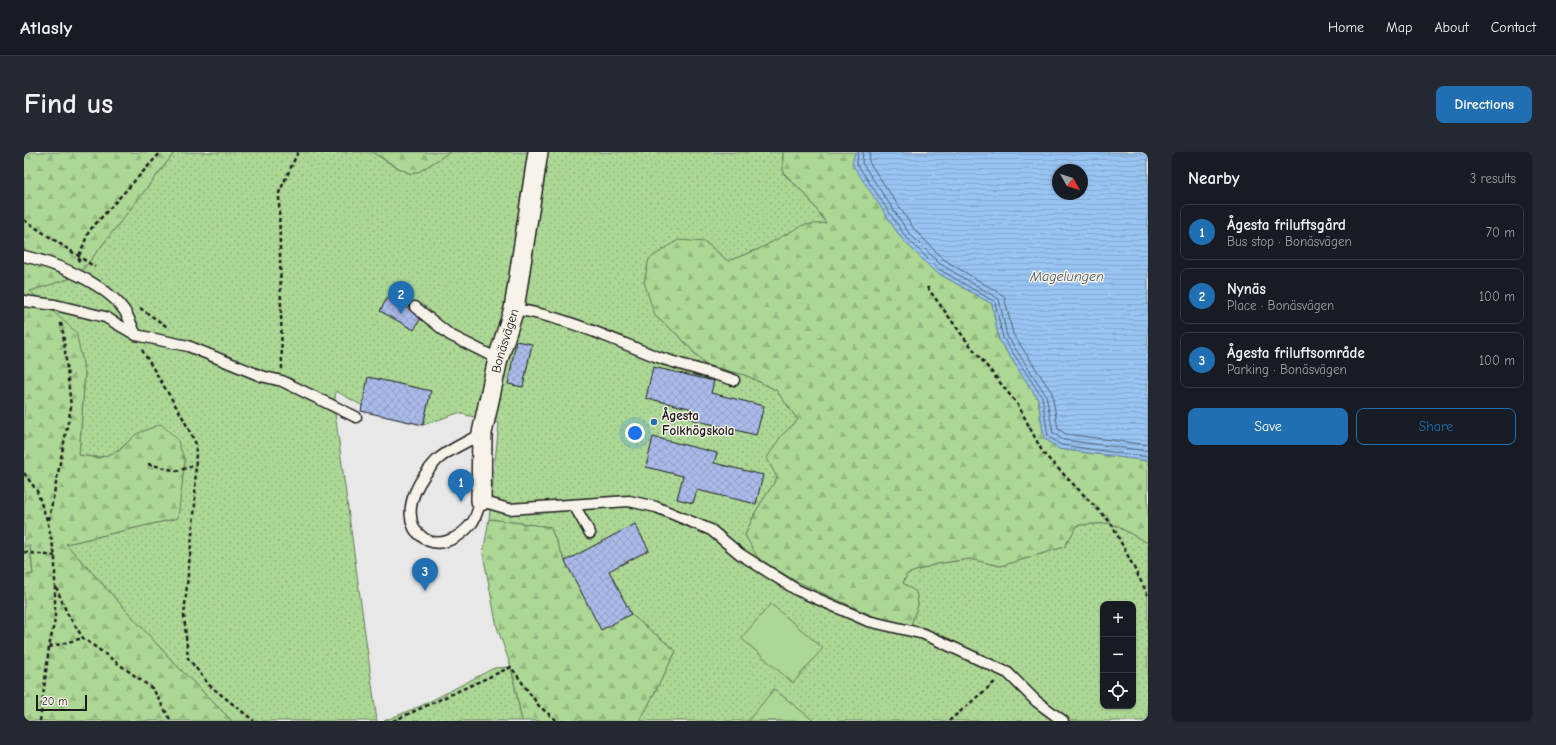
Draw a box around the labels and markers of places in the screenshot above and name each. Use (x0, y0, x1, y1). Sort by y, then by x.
pin: 2 (388, 281, 414, 314)
place label: Ågesta Folkhögskola (662, 407, 734, 438)
marker: Ågesta Folkhögskola (649, 417, 659, 427)
pin: 1 (448, 469, 474, 502)
pin: 3 (412, 558, 438, 591)

